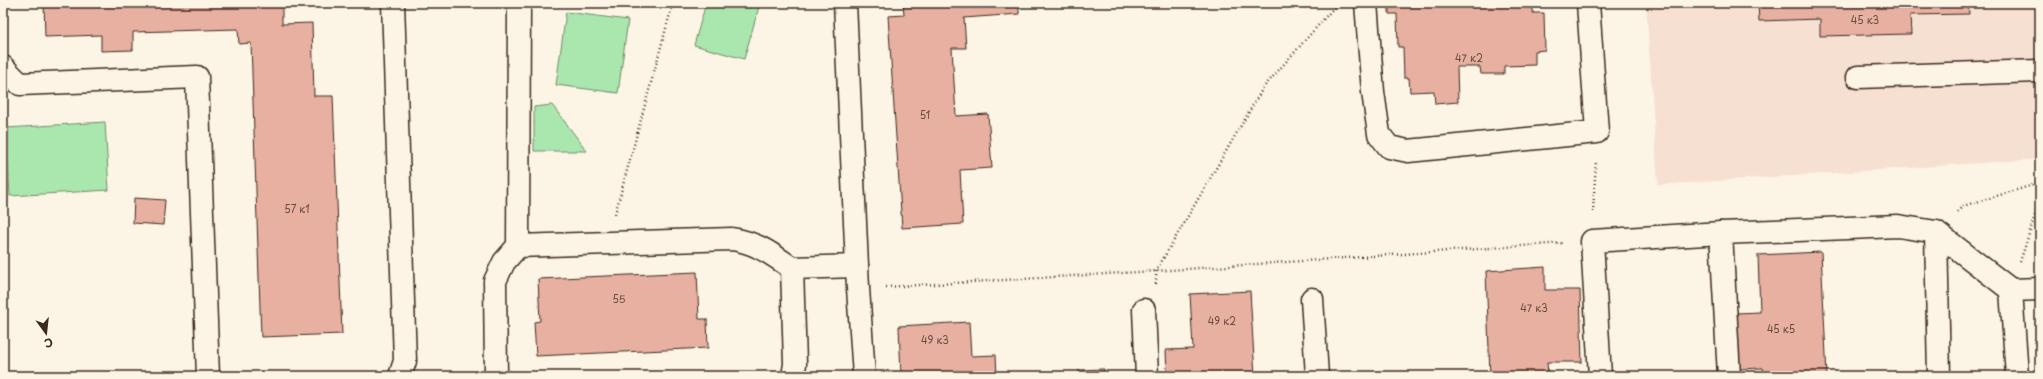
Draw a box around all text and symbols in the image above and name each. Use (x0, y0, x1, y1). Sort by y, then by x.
house number: 45 к3 (1851, 12, 1879, 27)
house number: 47 к2 (1455, 50, 1483, 65)
house number: 51 (920, 107, 930, 122)
house number: 57 к1 (284, 201, 310, 216)
house number: 55 (613, 291, 626, 306)
house number: 47 к3 (1520, 300, 1548, 315)
north arrow (26, 313, 66, 353)
house number: 49 к2 (1208, 313, 1236, 328)
house number: 45 к5 (1767, 321, 1795, 336)
house number: 49 к3 (921, 332, 949, 347)
text: С (43, 334, 55, 352)

